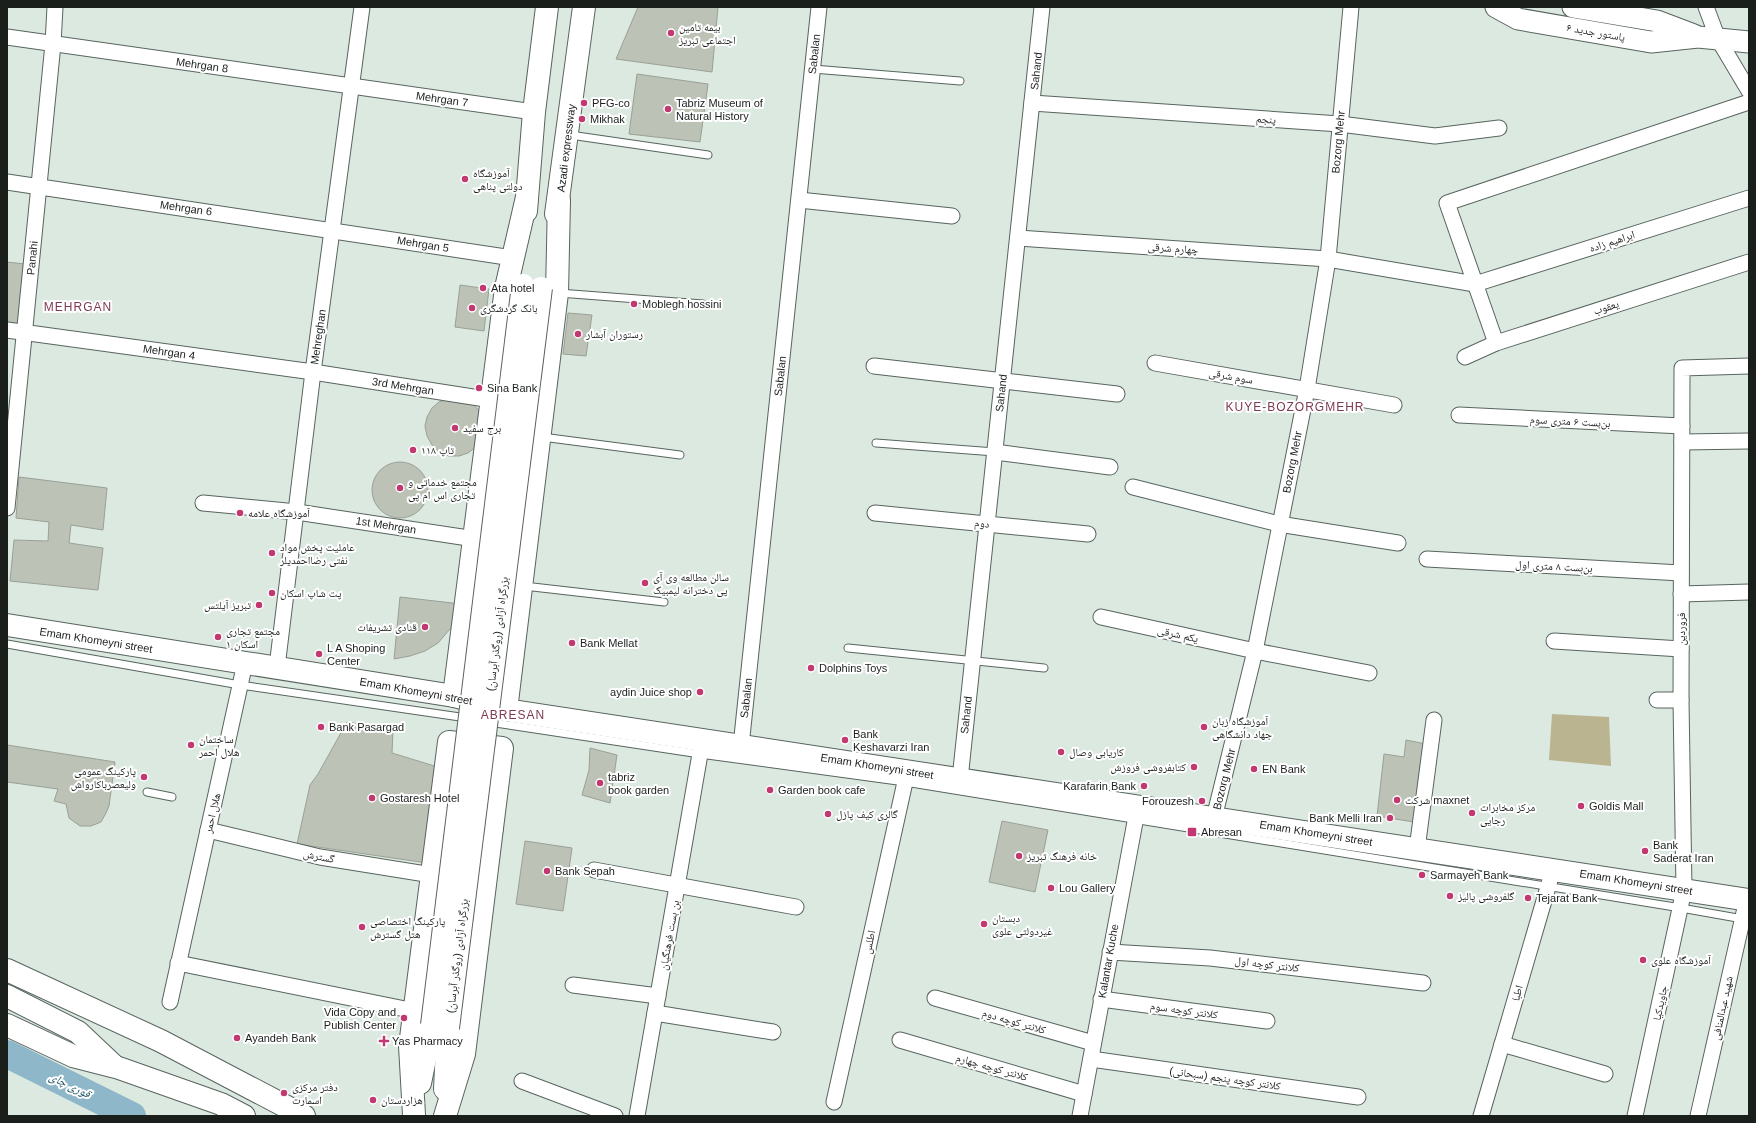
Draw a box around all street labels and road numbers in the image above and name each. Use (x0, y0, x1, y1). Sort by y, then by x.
street label: پاستور جدید ۶ (1566, 21, 1627, 44)
street label: Sabalan (806, 33, 822, 75)
street label: Sahand (1028, 52, 1044, 90)
street label: Mehrgan 8 (175, 55, 229, 75)
street label: Mehrgan 7 (415, 89, 469, 109)
street label: Azadi expressway (555, 103, 577, 193)
street label: Bozorg Mehr (1329, 110, 1347, 174)
street label: پنجم (1255, 112, 1277, 128)
street label: Mehrgan 6 (159, 198, 213, 218)
street label: ابراهیم زاده (1588, 228, 1637, 256)
street label: Mehrgan 5 (396, 234, 450, 254)
street label: Panahi (24, 240, 40, 276)
street label: چهارم شرقی (1147, 240, 1199, 257)
street label: یعقوب (1592, 297, 1621, 317)
street label: Mehreghan (308, 309, 328, 365)
street label: Mehrgan 4 (142, 342, 196, 362)
street label: Sabalan (772, 355, 788, 397)
street label: سوم شرقی (1208, 366, 1254, 387)
street label: Sahand (993, 374, 1009, 412)
street label: 3rd Mehrgan (371, 375, 435, 397)
street label: بن‌بست ۶ متری سوم (1529, 413, 1611, 430)
street label: Bozorg Mehr (1280, 430, 1304, 494)
street label: 1st Mehrgan (355, 514, 417, 536)
street label: دوم (974, 516, 991, 531)
street label: بن‌بست ۸ متری اول (1515, 558, 1593, 575)
street label: بزرگراه آزادی (روگذر آبرسان) (484, 576, 511, 692)
street label: فروردین (1675, 612, 1688, 646)
street label: یکم شرقی (1156, 624, 1200, 646)
street label: Emam Khomeyni street (39, 625, 153, 655)
street label: Emam Khomeyni street (359, 675, 473, 707)
street label: Sabalan (738, 677, 754, 719)
street label: Sahand (958, 696, 974, 734)
street label: Bozorg Mehr (1211, 747, 1238, 811)
street label: Emam Khomeyni street (820, 751, 934, 781)
street label: هلال احمر (201, 792, 223, 835)
street label: Emam Khomeyni street (1259, 818, 1373, 848)
street label: گسترش (302, 847, 336, 866)
street label: Emam Khomeyni street (1579, 867, 1693, 897)
street label: بزرگراه آزادی (روگذر آبرسان) (444, 898, 471, 1014)
street label: بن بست فرهنگیان (657, 899, 682, 971)
street label: Kalantar Kuche (1096, 923, 1120, 999)
street label: اطلس (861, 929, 878, 955)
street label: کلانتر کوچه اول (1234, 954, 1300, 975)
street label: شهید عبدالمنافی (1709, 975, 1736, 1041)
street label: اطبا (1509, 984, 1525, 1002)
street label: جاویدکیا (1650, 985, 1670, 1022)
street label: کلانتر کوچه سوم (1149, 999, 1219, 1022)
street label: کلانتر کوچه دوم (981, 1006, 1048, 1037)
street label: کلانتر کوچه چهارم (954, 1051, 1030, 1084)
street label: کلانتر کوچه پنجم (سبحانی) (1168, 1064, 1282, 1094)

